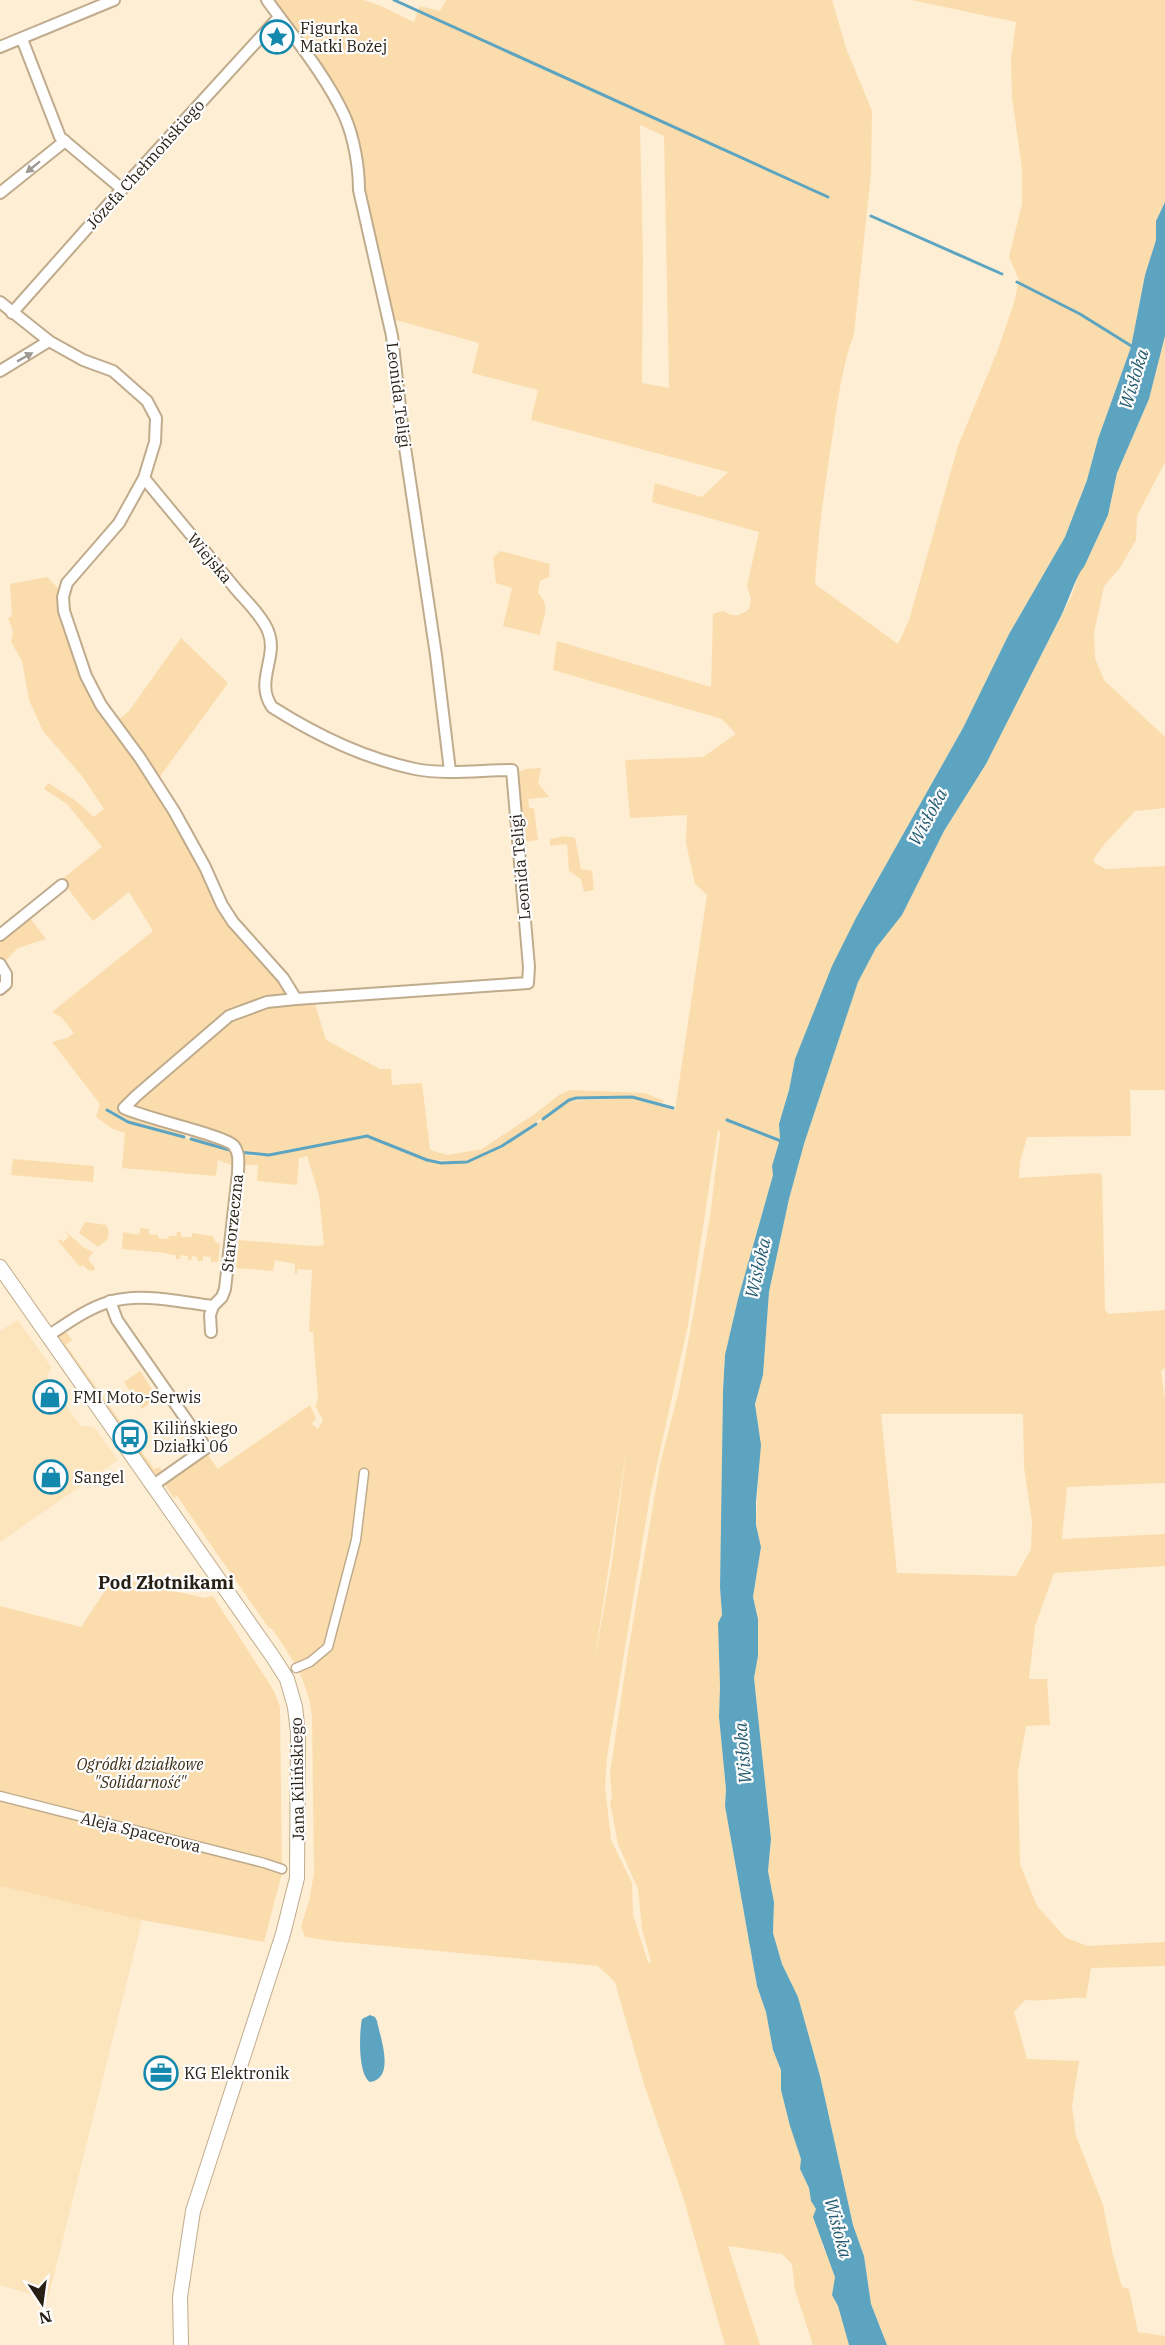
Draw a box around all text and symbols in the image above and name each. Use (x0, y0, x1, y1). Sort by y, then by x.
place label: Figurka Matki Bożej (300, 18, 387, 56)
place icon: Figurka Matki Bożej (259, 19, 295, 55)
street label: Józefa Chełmońskiego (82, 95, 208, 233)
one-way arrow (25, 160, 40, 172)
street label: Leonida Teligi (383, 341, 415, 449)
water label: Wisłoka (1114, 346, 1154, 412)
one-way arrow (17, 351, 33, 362)
street label: Wiejska (183, 529, 237, 587)
water label: Wisłoka (903, 784, 952, 849)
street label: Leonida Teligi (505, 813, 535, 921)
street label: Starorzeczna (217, 1173, 247, 1273)
water label: Wisłoka (739, 1235, 776, 1300)
shop icon: FMI Moto-Serwis (32, 1379, 68, 1415)
place label: FMI Moto-Serwis (73, 1387, 201, 1407)
place label: Kilińskiego Działki 06 (153, 1418, 238, 1456)
bus stop icon: Kilińskiego Działki 06 (112, 1419, 148, 1455)
shop icon: Sangel (33, 1459, 69, 1495)
place label: Sangel (74, 1467, 125, 1487)
district label: Pod Złotnikami (98, 1571, 234, 1594)
street label: Jana Kilińskiego (286, 1717, 308, 1841)
water label: Wisłoka (728, 1721, 757, 1785)
park label: Ogródki działkowe "Solidarność" (76, 1754, 204, 1792)
street label: Aleja Spacerowa (79, 1807, 203, 1857)
office icon: KG Elektronik (143, 2055, 179, 2091)
place label: KG Elektronik (184, 2063, 290, 2083)
water label: Wisłoka (819, 2195, 858, 2261)
north arrow (12, 2273, 72, 2333)
text: N (37, 2306, 54, 2329)

